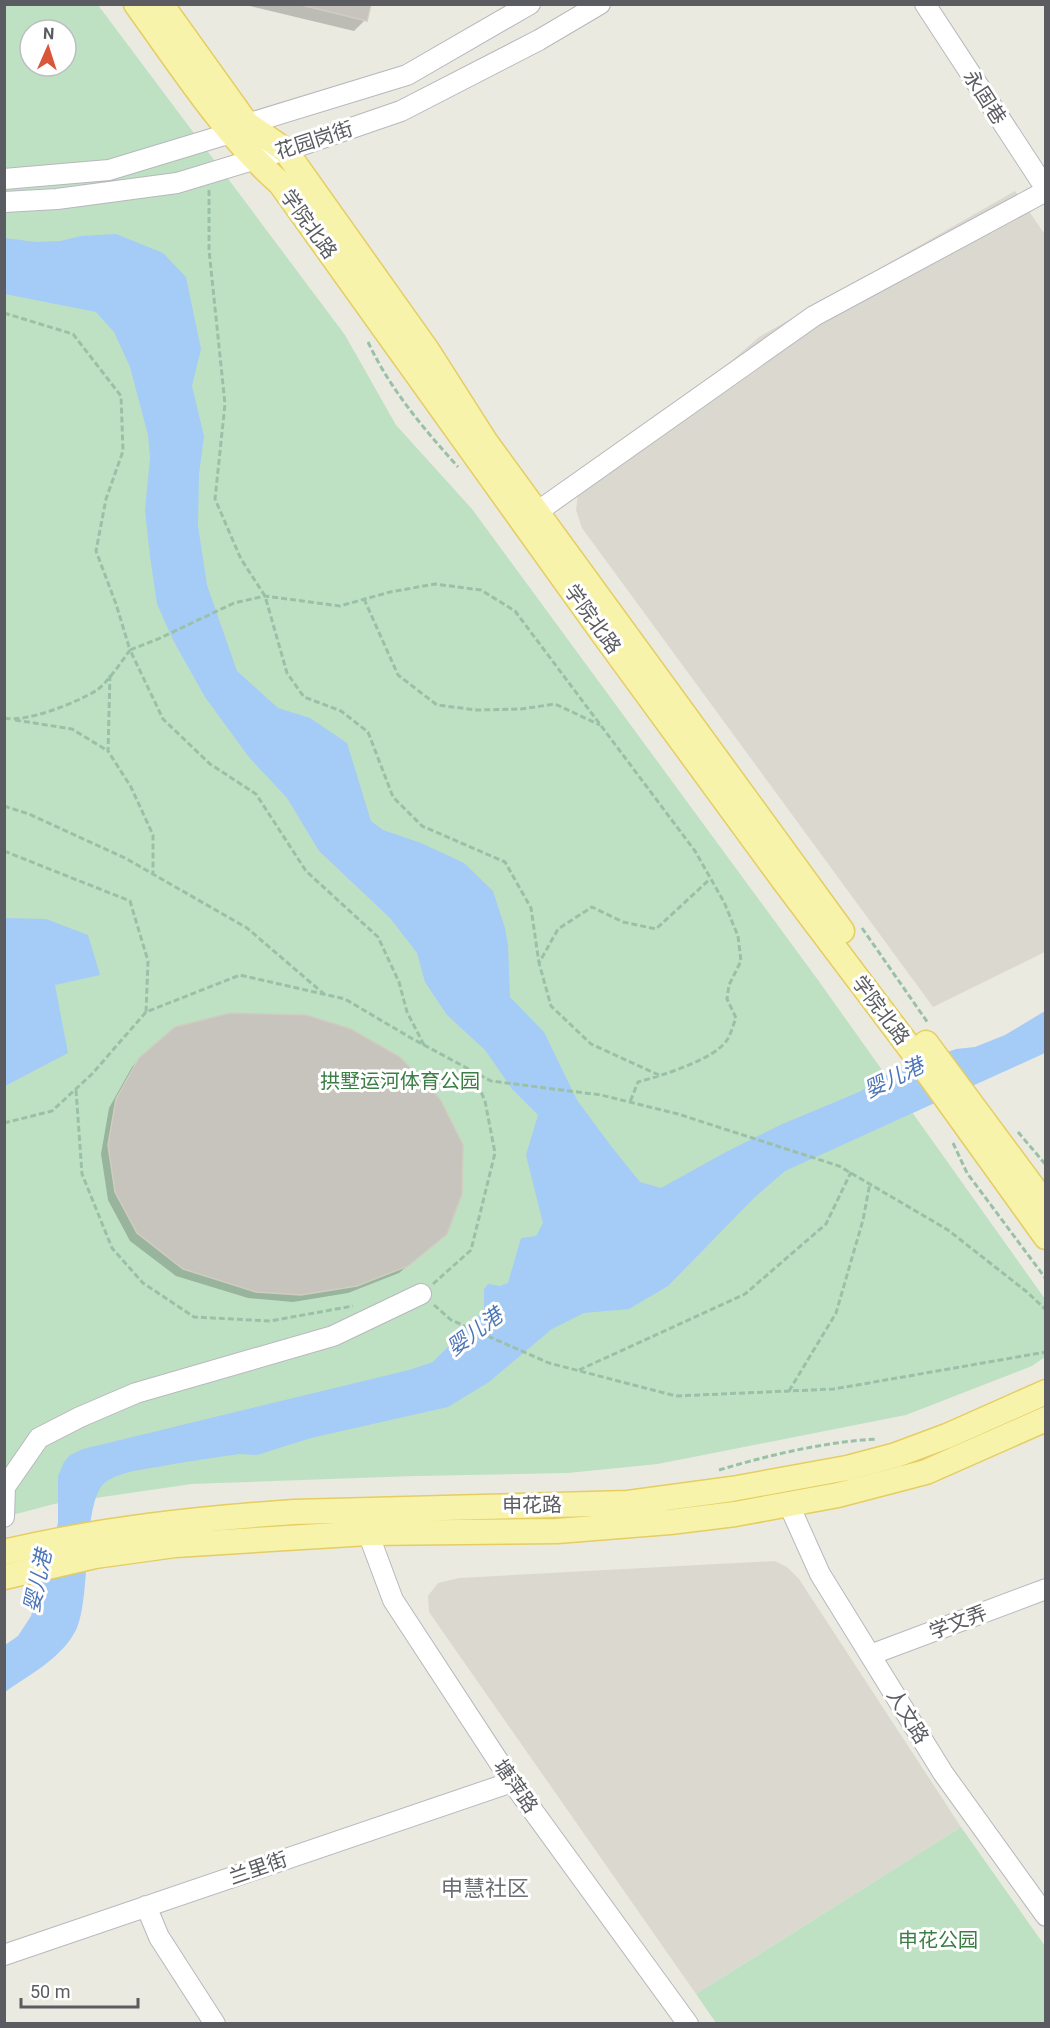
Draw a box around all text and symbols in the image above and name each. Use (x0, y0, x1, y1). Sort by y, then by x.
north arrow (18, 18, 78, 78)
text: N (43, 24, 55, 43)
street label: 永固巷 (959, 65, 1011, 129)
street label: 花园岗街 (272, 116, 356, 164)
street label: 学院北路 (276, 185, 342, 263)
street label: 学院北路 (560, 580, 626, 658)
street label: 学院北路 (847, 971, 915, 1049)
water label: 婴儿港 (860, 1052, 930, 1103)
park label: 拱墅运河体育公园 (320, 1069, 480, 1093)
water label: 婴儿港 (443, 1302, 510, 1361)
street label: 申花路 (502, 1492, 562, 1518)
water label: 婴儿港 (20, 1545, 57, 1614)
street label: 学文弄 (926, 1600, 990, 1644)
street label: 人文路 (882, 1684, 934, 1748)
street label: 塘萍路 (489, 1755, 543, 1817)
street label: 兰里街 (226, 1847, 290, 1889)
district label: 申慧社区 (441, 1876, 529, 1901)
park label: 申花公园 (898, 1928, 978, 1952)
scale bar (21, 1971, 138, 2009)
text: 50 m (30, 1981, 70, 2002)

